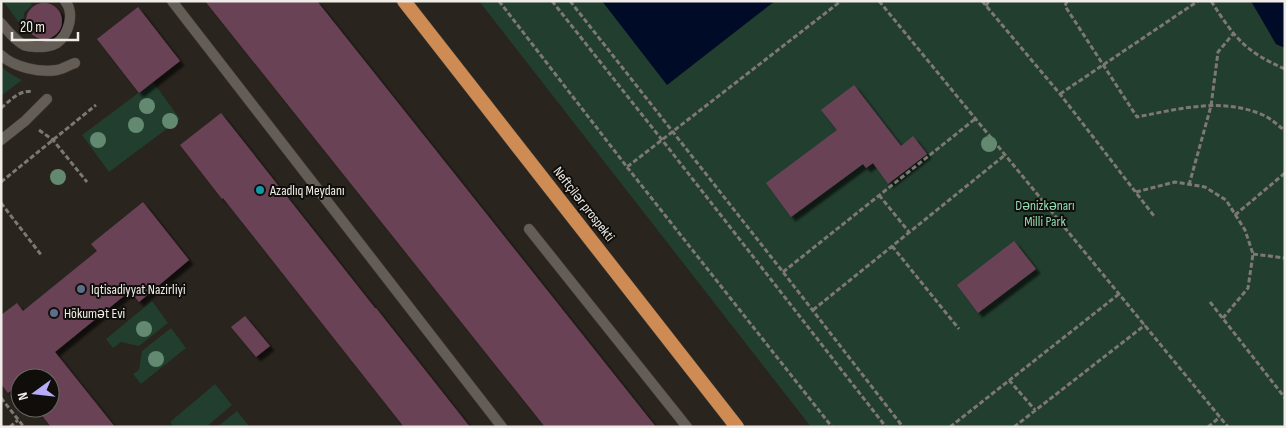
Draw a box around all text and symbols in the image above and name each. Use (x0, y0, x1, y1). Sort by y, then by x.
scale bar (12, 10, 79, 42)
text: 20 m (20, 18, 45, 37)
street label: Neftçilər prospekti (550, 163, 618, 245)
place label: Azadlıq Meydanı (269, 182, 345, 199)
marker: Azadlıq Meydanı (254, 184, 266, 196)
park label: Dənizkənarı Milli Park (1015, 197, 1075, 230)
place label: Iqtisadiyyat Nazirliyi (91, 281, 186, 298)
marker: Iqtisadiyyat Nazirliyi (75, 283, 87, 295)
place label: Hökumət Evi (64, 305, 125, 322)
marker: Hökumət Evi (48, 307, 60, 319)
north arrow (10, 368, 60, 418)
text: N (14, 390, 32, 402)

